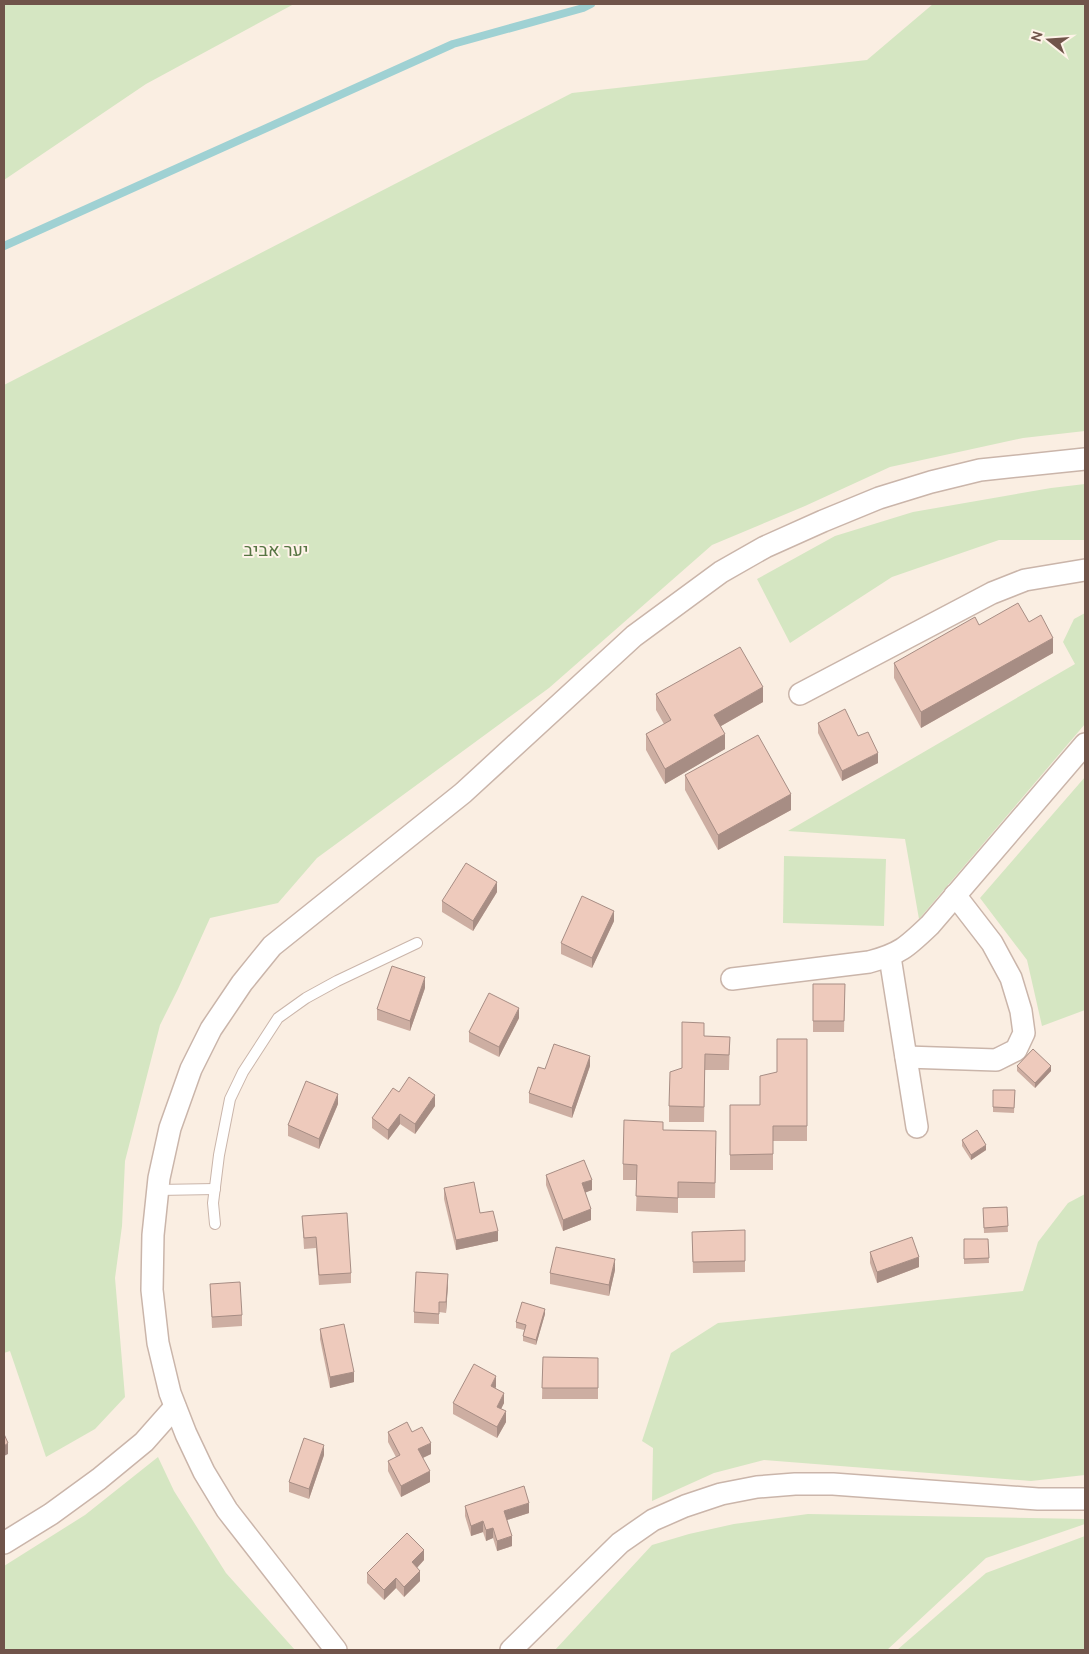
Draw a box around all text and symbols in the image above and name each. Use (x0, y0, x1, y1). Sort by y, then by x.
north arrow (1024, 15, 1074, 65)
text: N (1028, 29, 1048, 44)
park label: יער אביב (244, 540, 308, 563)

